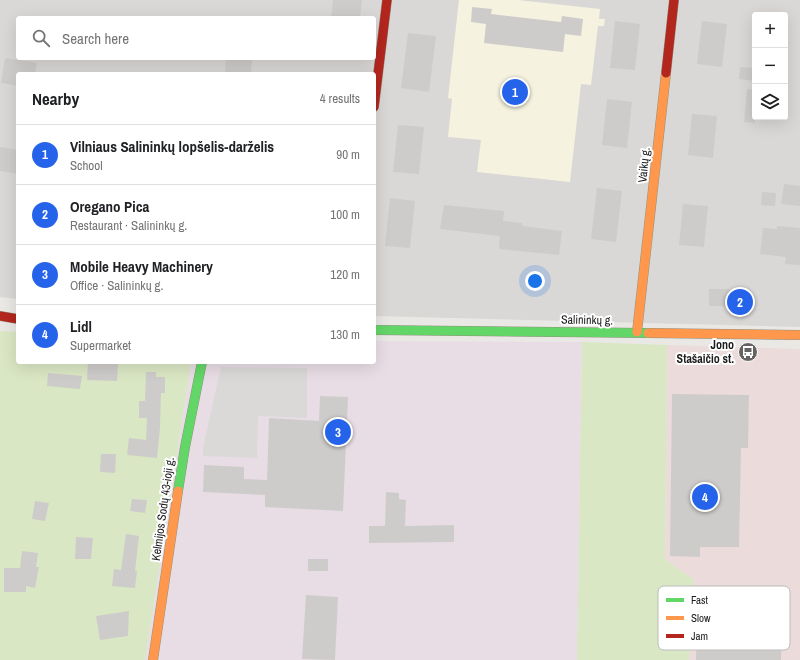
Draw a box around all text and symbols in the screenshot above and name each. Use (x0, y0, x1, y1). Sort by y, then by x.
map controls (752, 12, 788, 120)
button: + (752, 12, 788, 48)
search box (16, 16, 376, 60)
icon: search (30, 27, 52, 49)
text: Search here (62, 28, 129, 49)
button: − (752, 48, 788, 84)
pin: 1 (502, 77, 528, 107)
button: layers (752, 84, 788, 120)
text: Nearby (32, 87, 79, 110)
text: 4 results (320, 90, 360, 107)
text: Vilniaus Salininkų lopšelis-darželis (70, 136, 274, 157)
text: 1 (42, 146, 48, 163)
text: 90 m (336, 146, 360, 163)
street label: Vaikų g. (634, 147, 654, 183)
text: School (70, 157, 103, 174)
text: Oregano Pica (70, 196, 149, 217)
text: 2 (42, 206, 48, 223)
text: 100 m (330, 206, 360, 223)
text: Restaurant · Salininkų g. (70, 217, 187, 234)
text: Mobile Heavy Machinery (70, 256, 213, 277)
text: 3 (42, 266, 48, 283)
text: 120 m (330, 266, 360, 283)
your location (525, 271, 545, 291)
text: Office · Salininkų g. (70, 277, 163, 294)
pin: 2 (727, 287, 753, 317)
street label: Salininkų g. (561, 312, 613, 328)
text: Lidl (70, 316, 92, 337)
text: 4 (42, 326, 48, 343)
text: 130 m (330, 326, 360, 343)
text: Supermarket (70, 337, 131, 354)
place label: Jono Stašaičio st. (677, 337, 734, 367)
bus stop icon: Jono Stašaičio st. (737, 341, 759, 363)
pin: 3 (325, 417, 351, 447)
street label: Kelmijos Sodų 43-ioji g. (148, 456, 178, 562)
pin: 4 (692, 482, 718, 512)
legend (658, 586, 790, 650)
text: Fast (691, 593, 709, 607)
text: Slow (691, 611, 711, 625)
text: Jam (691, 629, 708, 643)

